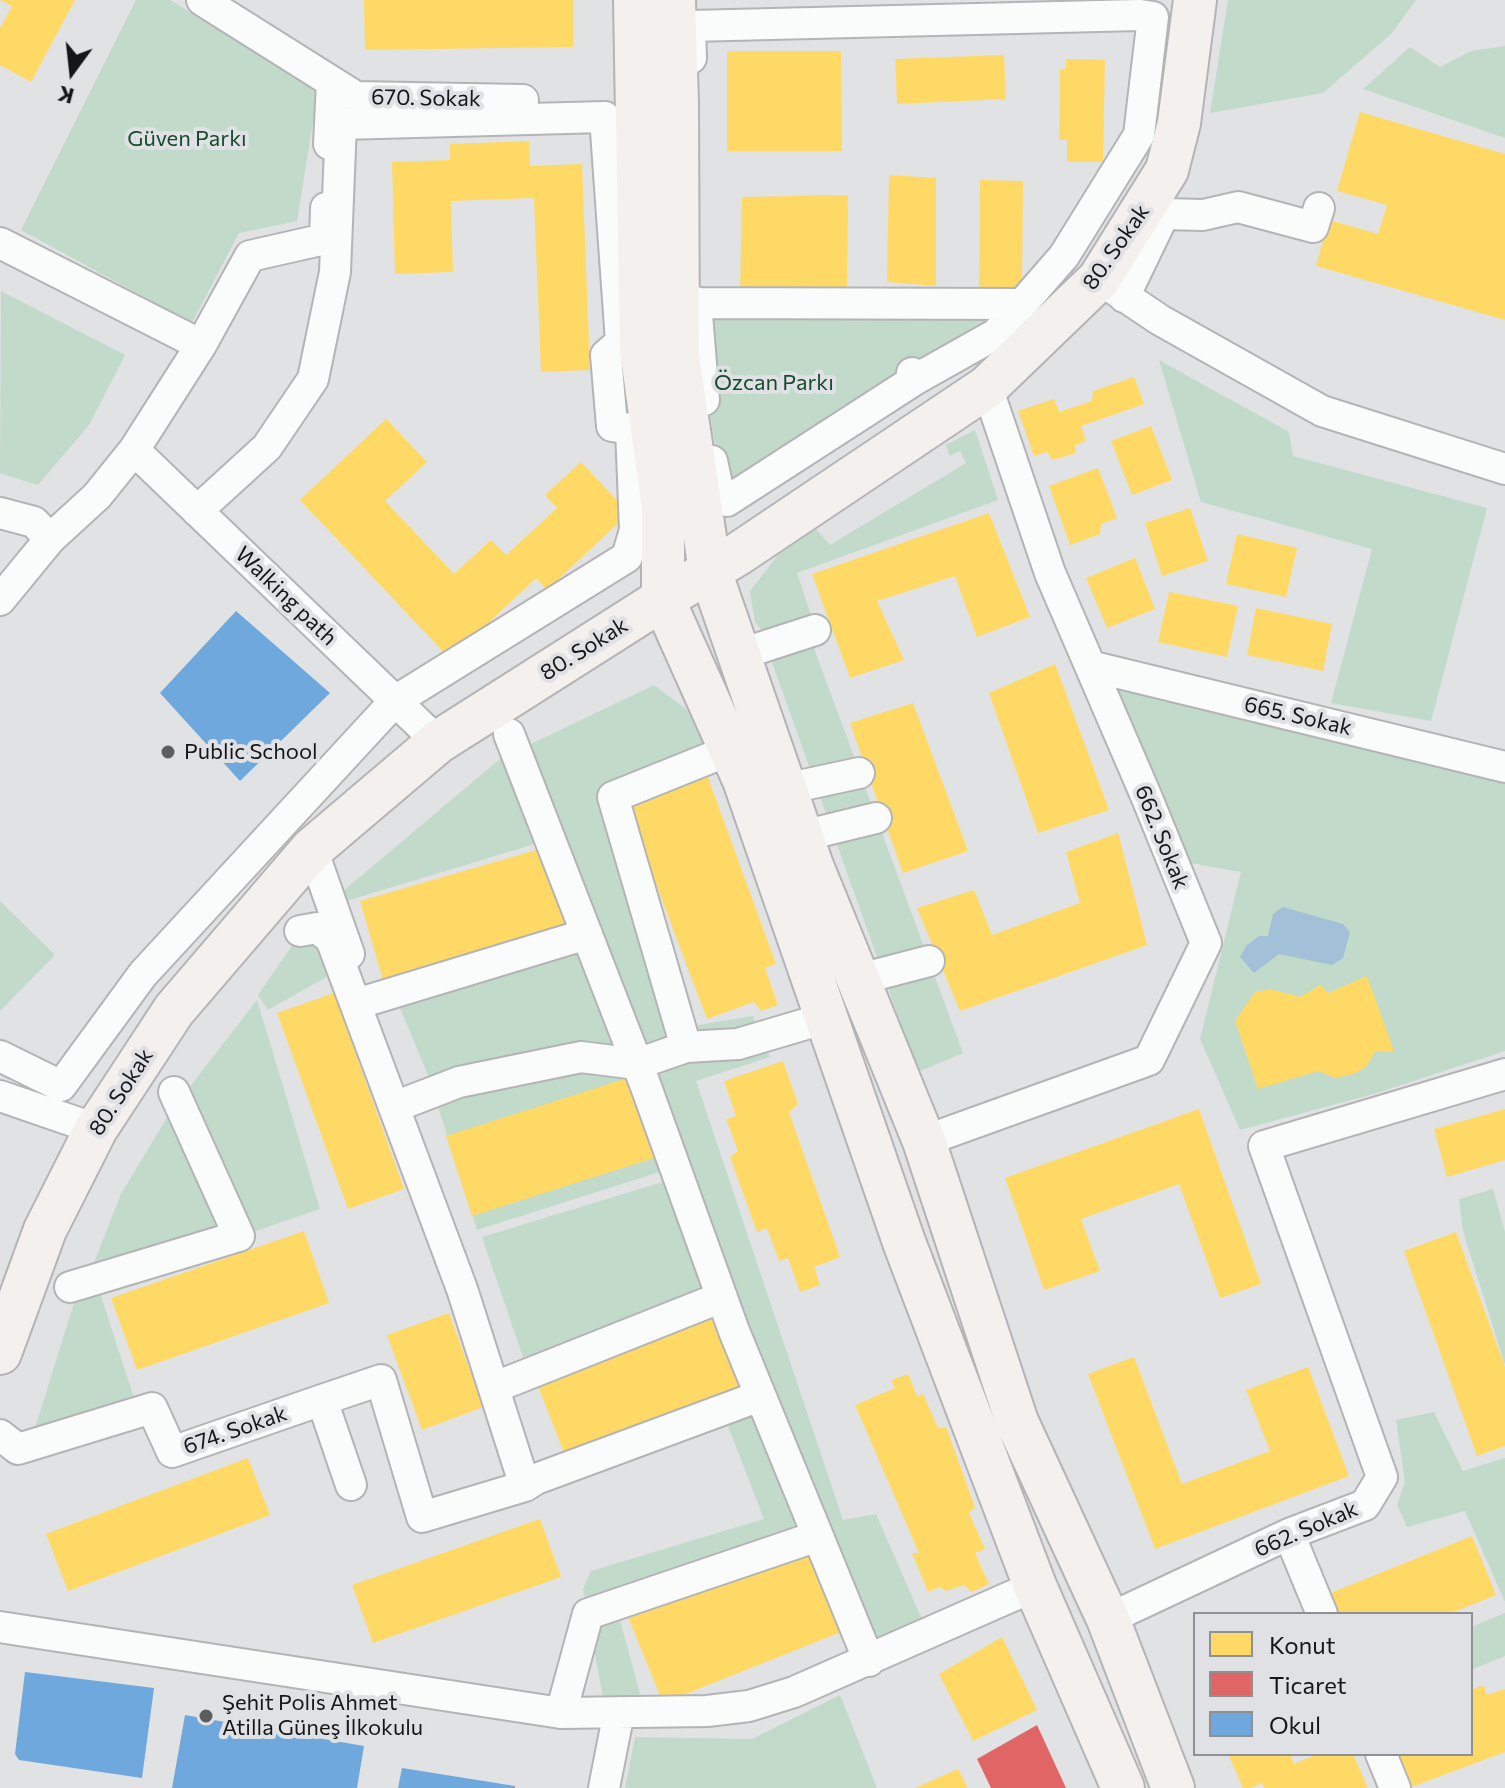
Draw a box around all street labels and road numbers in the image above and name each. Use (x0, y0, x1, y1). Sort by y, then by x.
street label: 670. Sokak (371, 84, 481, 112)
street label: 80. Sokak (1077, 199, 1155, 295)
street label: Walking path (230, 541, 342, 651)
street label: 80. Sokak (535, 612, 633, 686)
street label: 665. Sokak (1242, 691, 1354, 741)
street label: 662. Sokak (1129, 781, 1195, 893)
street label: 80. Sokak (83, 1044, 159, 1140)
street label: 674. Sokak (180, 1400, 290, 1460)
street label: 662. Sokak (1250, 1495, 1362, 1563)

